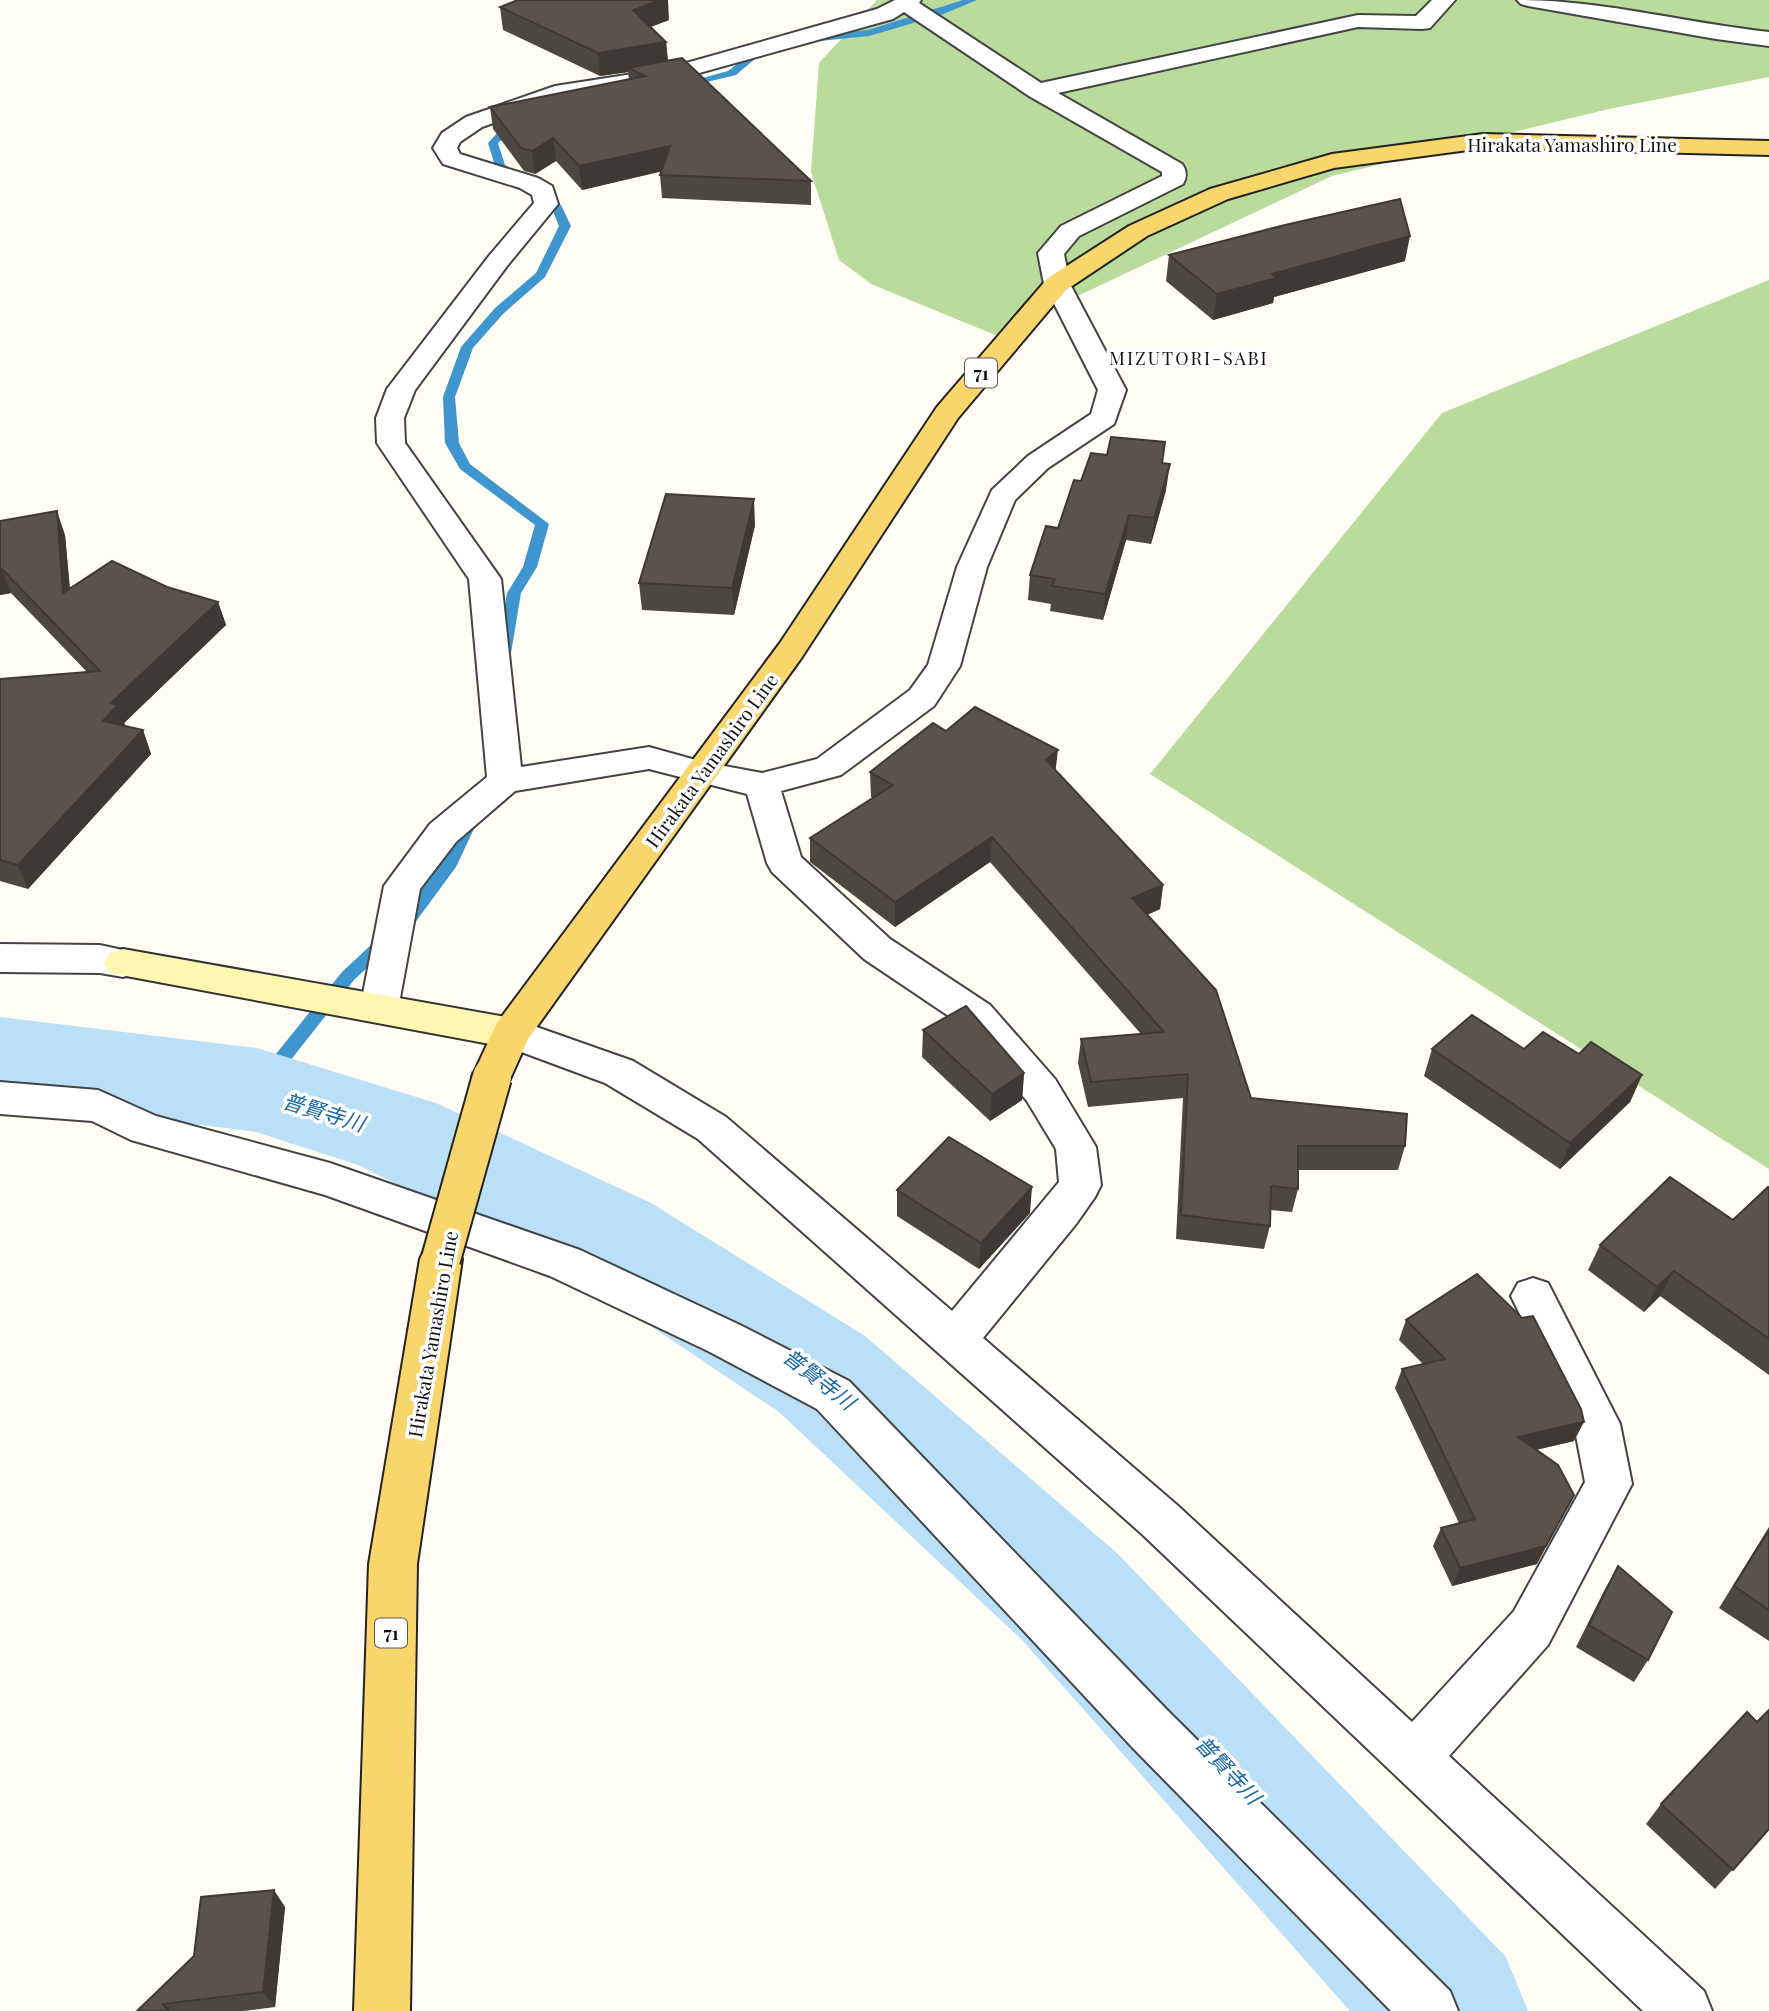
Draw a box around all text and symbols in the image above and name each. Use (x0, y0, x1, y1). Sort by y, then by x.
street label: Hirakata Yamashiro Line (1467, 131, 1677, 157)
district label: MIZUTORI-SABI (1109, 346, 1269, 370)
road number: 71 (965, 358, 997, 388)
street label: Hirakata Yamashiro Line (639, 668, 783, 852)
water label: 普賢寺川 (280, 1085, 370, 1137)
street label: Hirakata Yamashiro Line (401, 1229, 463, 1439)
water label: 普賢寺川 (778, 1341, 863, 1416)
road number: 71 (375, 1618, 407, 1648)
water label: 普賢寺川 (1190, 1729, 1269, 1811)

